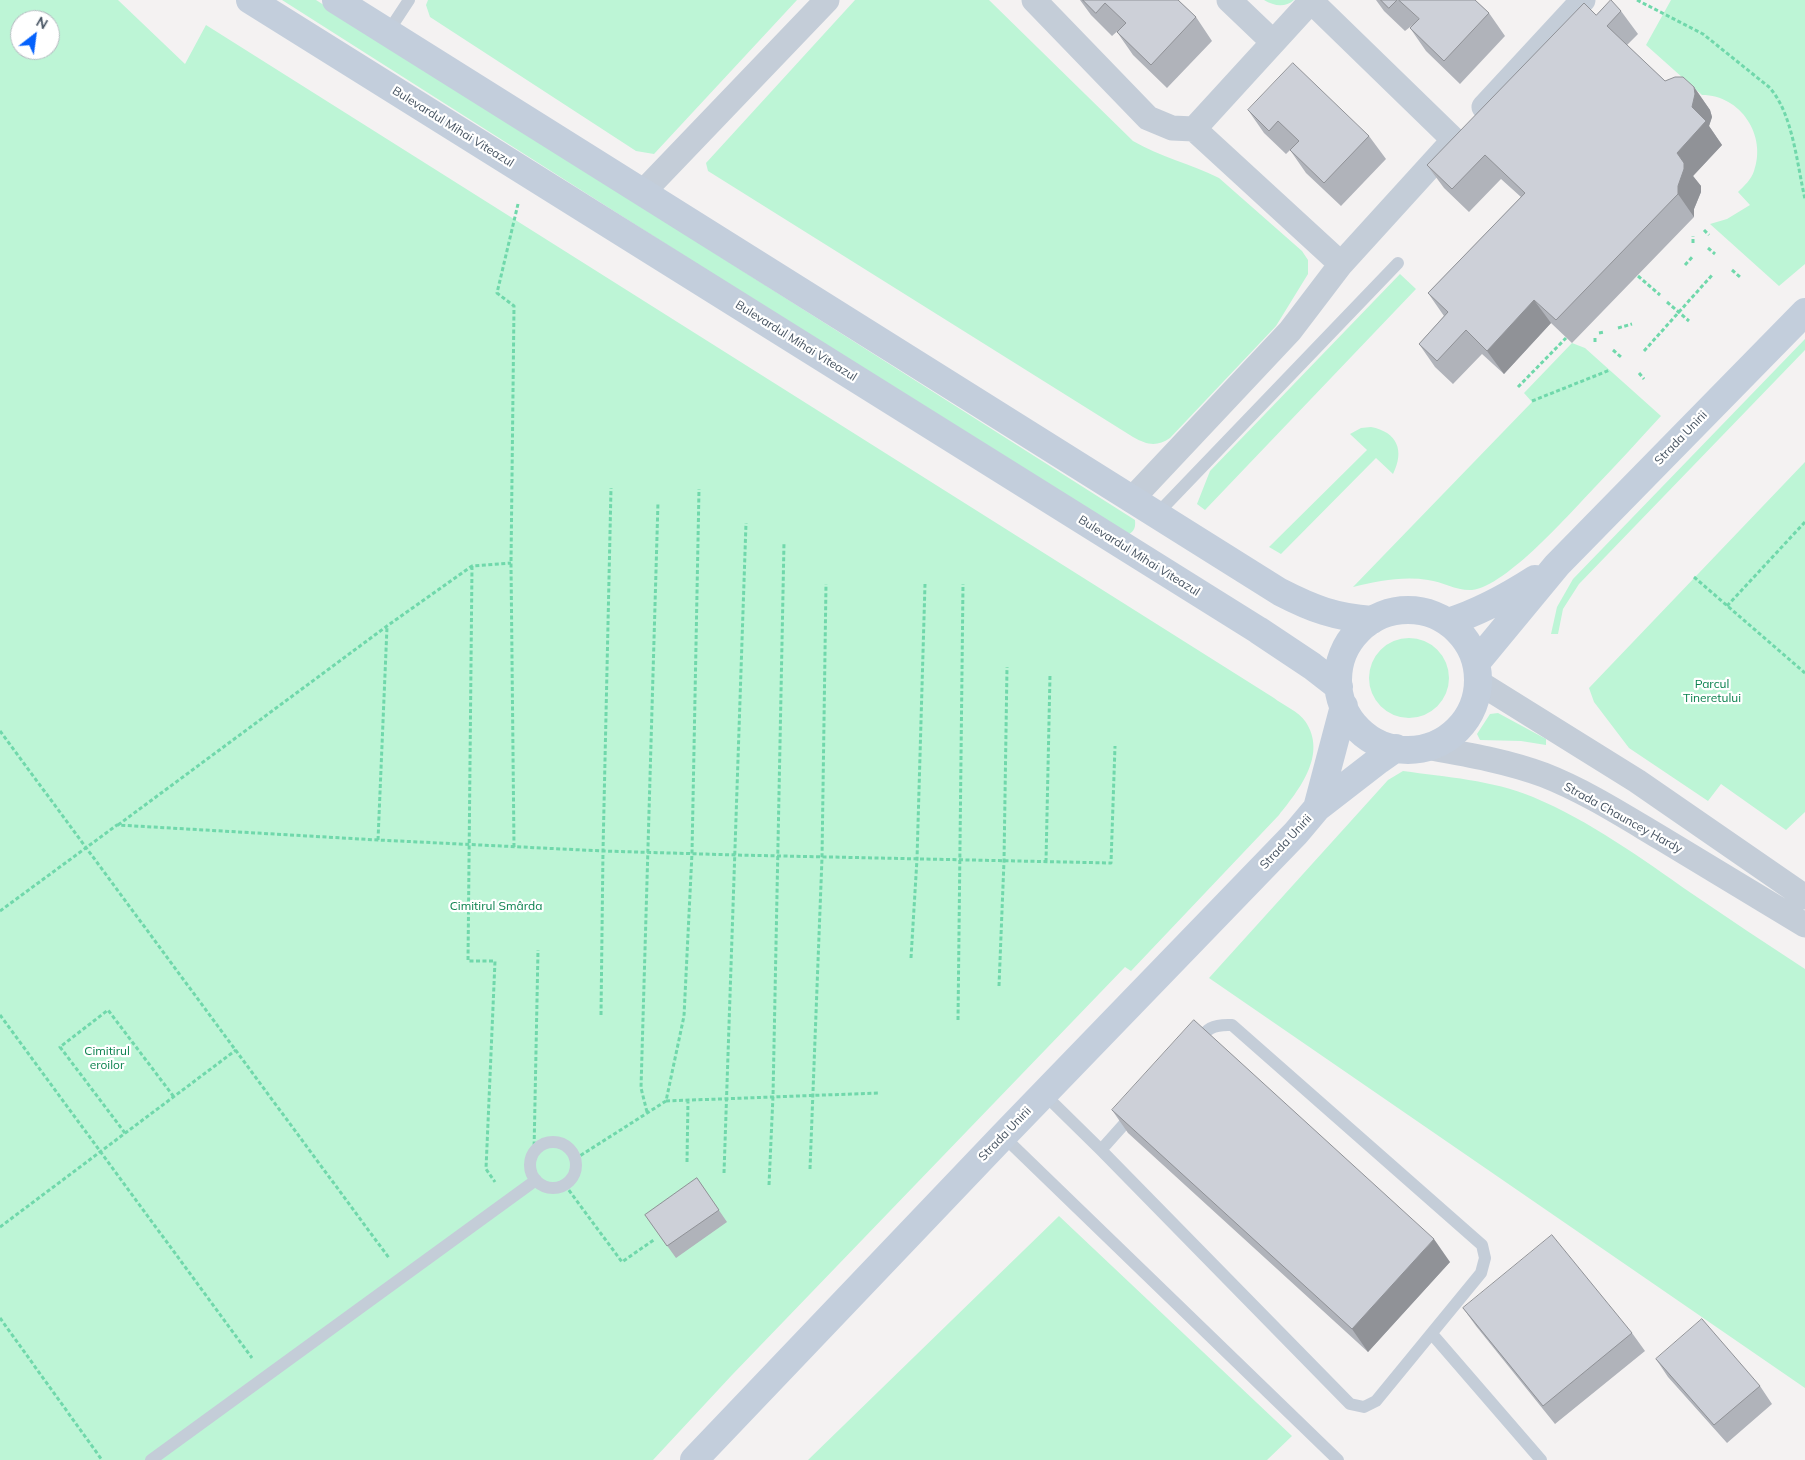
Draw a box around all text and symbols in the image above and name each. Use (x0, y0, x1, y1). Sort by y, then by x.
north arrow (10, 10, 60, 60)
text: N (33, 12, 51, 33)
street label: Bulevardul Mihai Viteazul (390, 84, 516, 170)
street label: Bulevardul Mihai Viteazul (733, 298, 859, 384)
street label: Strada Unirii (1652, 408, 1710, 468)
street label: Bulevardul Mihai Viteazul (1076, 513, 1202, 599)
park label: Parcul Tineretului (1683, 677, 1741, 705)
street label: Strada Chauncey Hardy (1561, 779, 1685, 857)
street label: Strada Unirii (1257, 812, 1315, 872)
park label: Cimitirul Smârda (450, 899, 542, 913)
park label: Cimitirul eroilor (84, 1044, 130, 1072)
street label: Strada Unirii (976, 1104, 1034, 1164)

